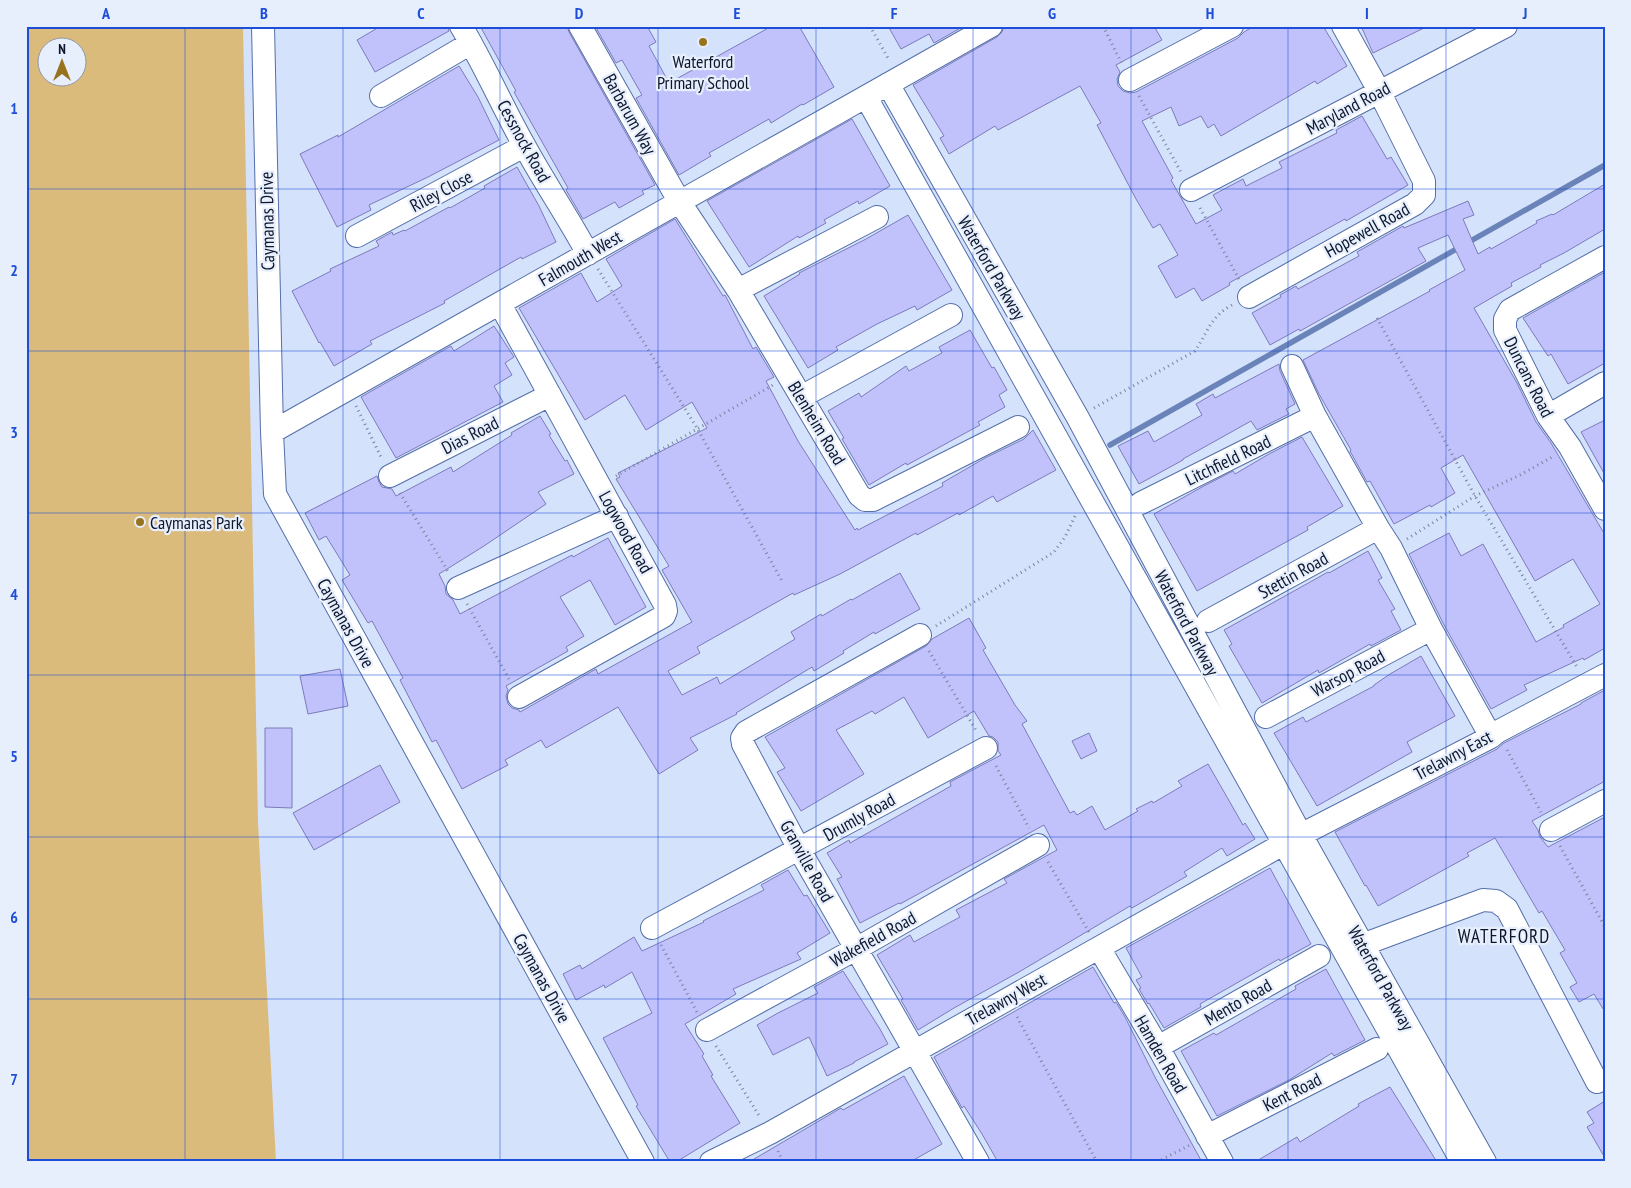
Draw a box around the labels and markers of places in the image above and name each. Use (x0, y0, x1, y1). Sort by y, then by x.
marker: Waterford Primary School (697, 36, 709, 48)
place label: Waterford Primary School (657, 50, 750, 94)
place label: Caymanas Park (150, 511, 243, 534)
marker: Caymanas Park (134, 516, 146, 528)

